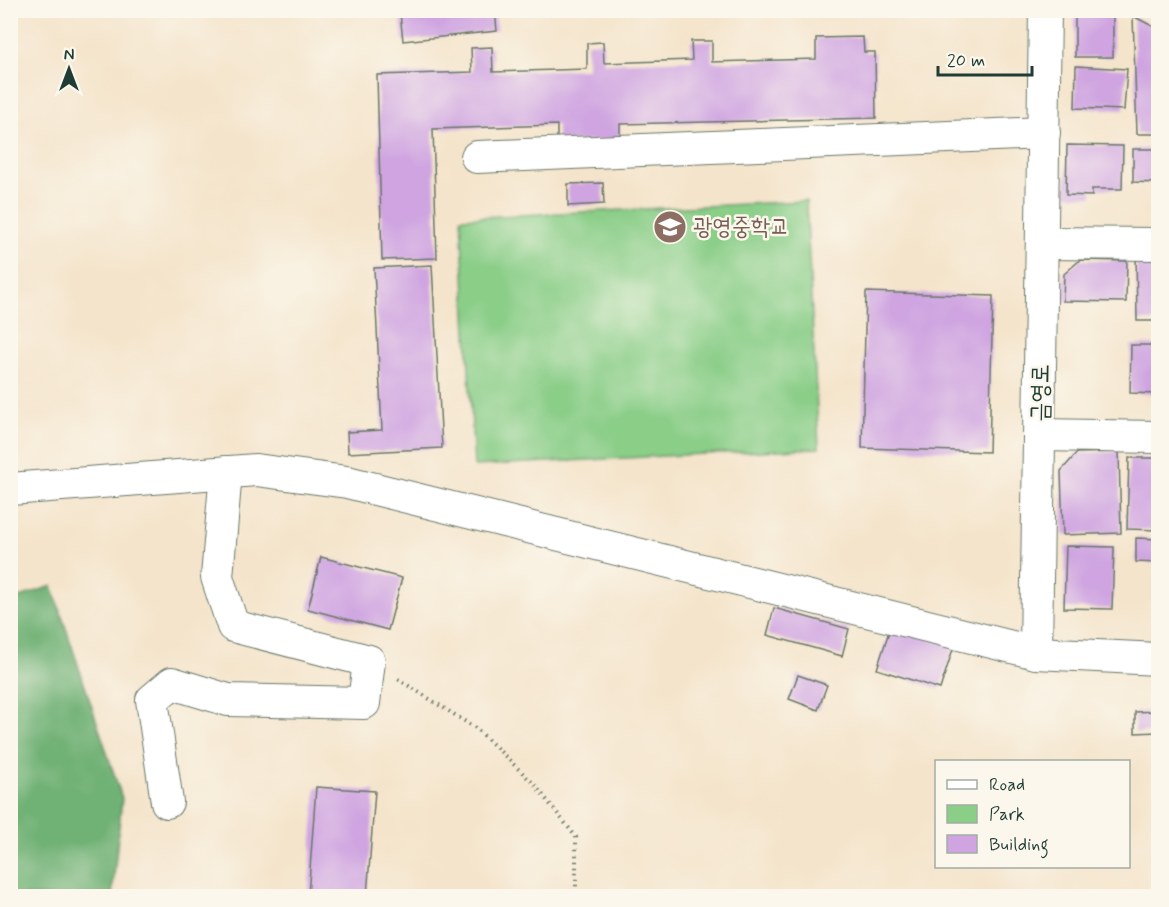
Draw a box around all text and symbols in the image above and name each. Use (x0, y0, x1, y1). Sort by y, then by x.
north arrow (39, 39, 99, 99)
scale bar (938, 39, 1032, 77)
text: N (64, 45, 74, 66)
text: 20 m (947, 49, 985, 73)
school or university icon: 광영중학교 (652, 209, 688, 245)
place label: 광영중학교 (693, 212, 790, 243)
street label: 금영로 (1025, 364, 1057, 422)
legend (935, 760, 1130, 868)
text: Road (989, 773, 1025, 797)
text: Park (989, 803, 1025, 827)
text: Building (989, 833, 1049, 859)

